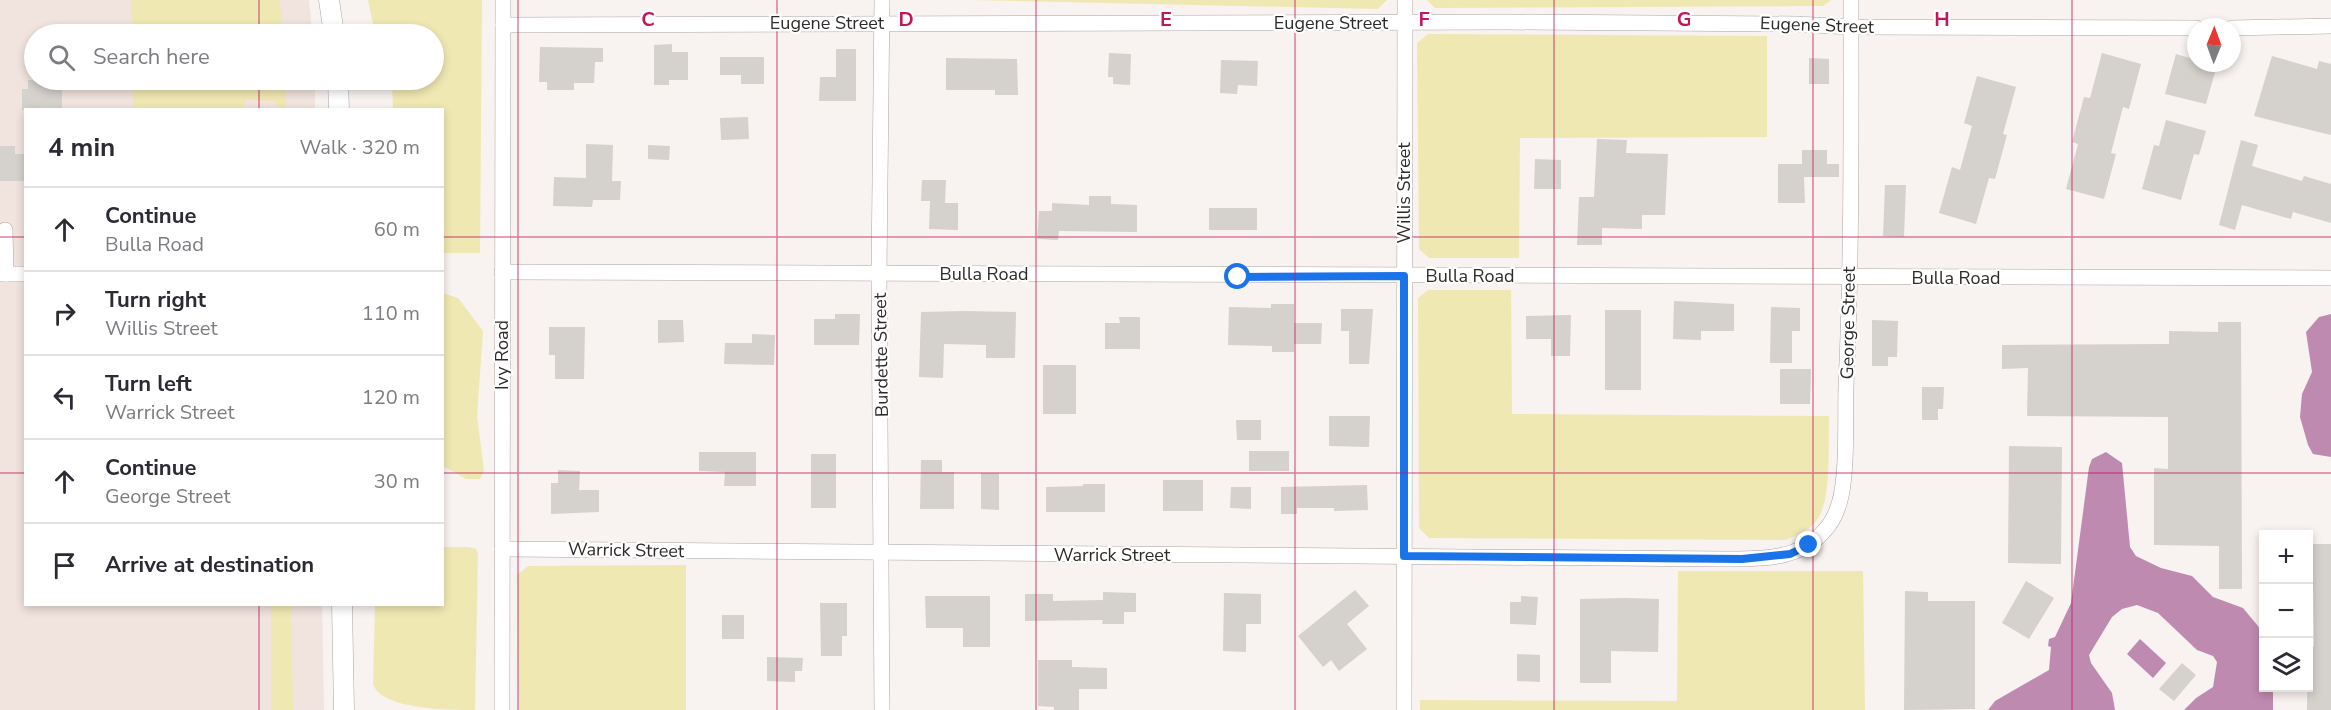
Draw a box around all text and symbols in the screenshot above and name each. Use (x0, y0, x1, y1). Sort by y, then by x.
text: C (641, 6, 655, 33)
text: D (898, 6, 914, 33)
text: E (1160, 6, 1172, 33)
text: F (1418, 6, 1430, 33)
text: G (1677, 6, 1691, 33)
text: H (1934, 6, 1950, 33)
street label: Eugene Street (770, 11, 885, 35)
street label: Eugene Street (1274, 11, 1389, 35)
street label: Eugene Street (1759, 11, 1875, 39)
north arrow (2187, 18, 2241, 72)
search box (24, 24, 444, 90)
icon: search (45, 41, 78, 74)
text: Search here (93, 42, 210, 72)
text: 4 min (48, 130, 115, 165)
text: Walk · 320 m (300, 134, 420, 161)
street label: Willis Street (1392, 142, 1416, 244)
text: Continue (105, 201, 196, 231)
icon: ahead (48, 213, 81, 246)
text: 60 m (374, 216, 420, 243)
text: Bulla Road (105, 231, 204, 258)
street label: Bulla Road (940, 262, 1028, 286)
route start (1224, 263, 1250, 289)
street label: Bulla Road (1426, 264, 1514, 288)
street label: George Street (1835, 266, 1861, 380)
street label: Bulla Road (1912, 266, 2000, 290)
text: Turn right (105, 285, 206, 315)
street label: Burdette Street (868, 292, 894, 417)
icon: right (48, 297, 81, 330)
text: 110 m (362, 300, 420, 327)
text: Willis Street (105, 315, 217, 342)
street label: Ivy Road (490, 320, 514, 390)
text: Turn left (105, 369, 192, 399)
icon: left (48, 381, 81, 414)
text: 120 m (362, 384, 420, 411)
text: Warrick Street (105, 399, 234, 426)
text: Continue (105, 453, 196, 483)
icon: ahead (48, 465, 81, 498)
text: 30 m (374, 468, 420, 495)
text: George Street (105, 483, 230, 510)
map controls (2259, 530, 2313, 692)
button: + (2259, 530, 2313, 584)
route end (1795, 531, 1821, 557)
street label: Warrick Street (568, 537, 685, 563)
street label: Warrick Street (1054, 543, 1171, 567)
icon: arrive (48, 549, 81, 582)
text: Arrive at destination (105, 550, 314, 580)
button: − (2259, 584, 2313, 638)
button: layers (2259, 638, 2313, 692)

